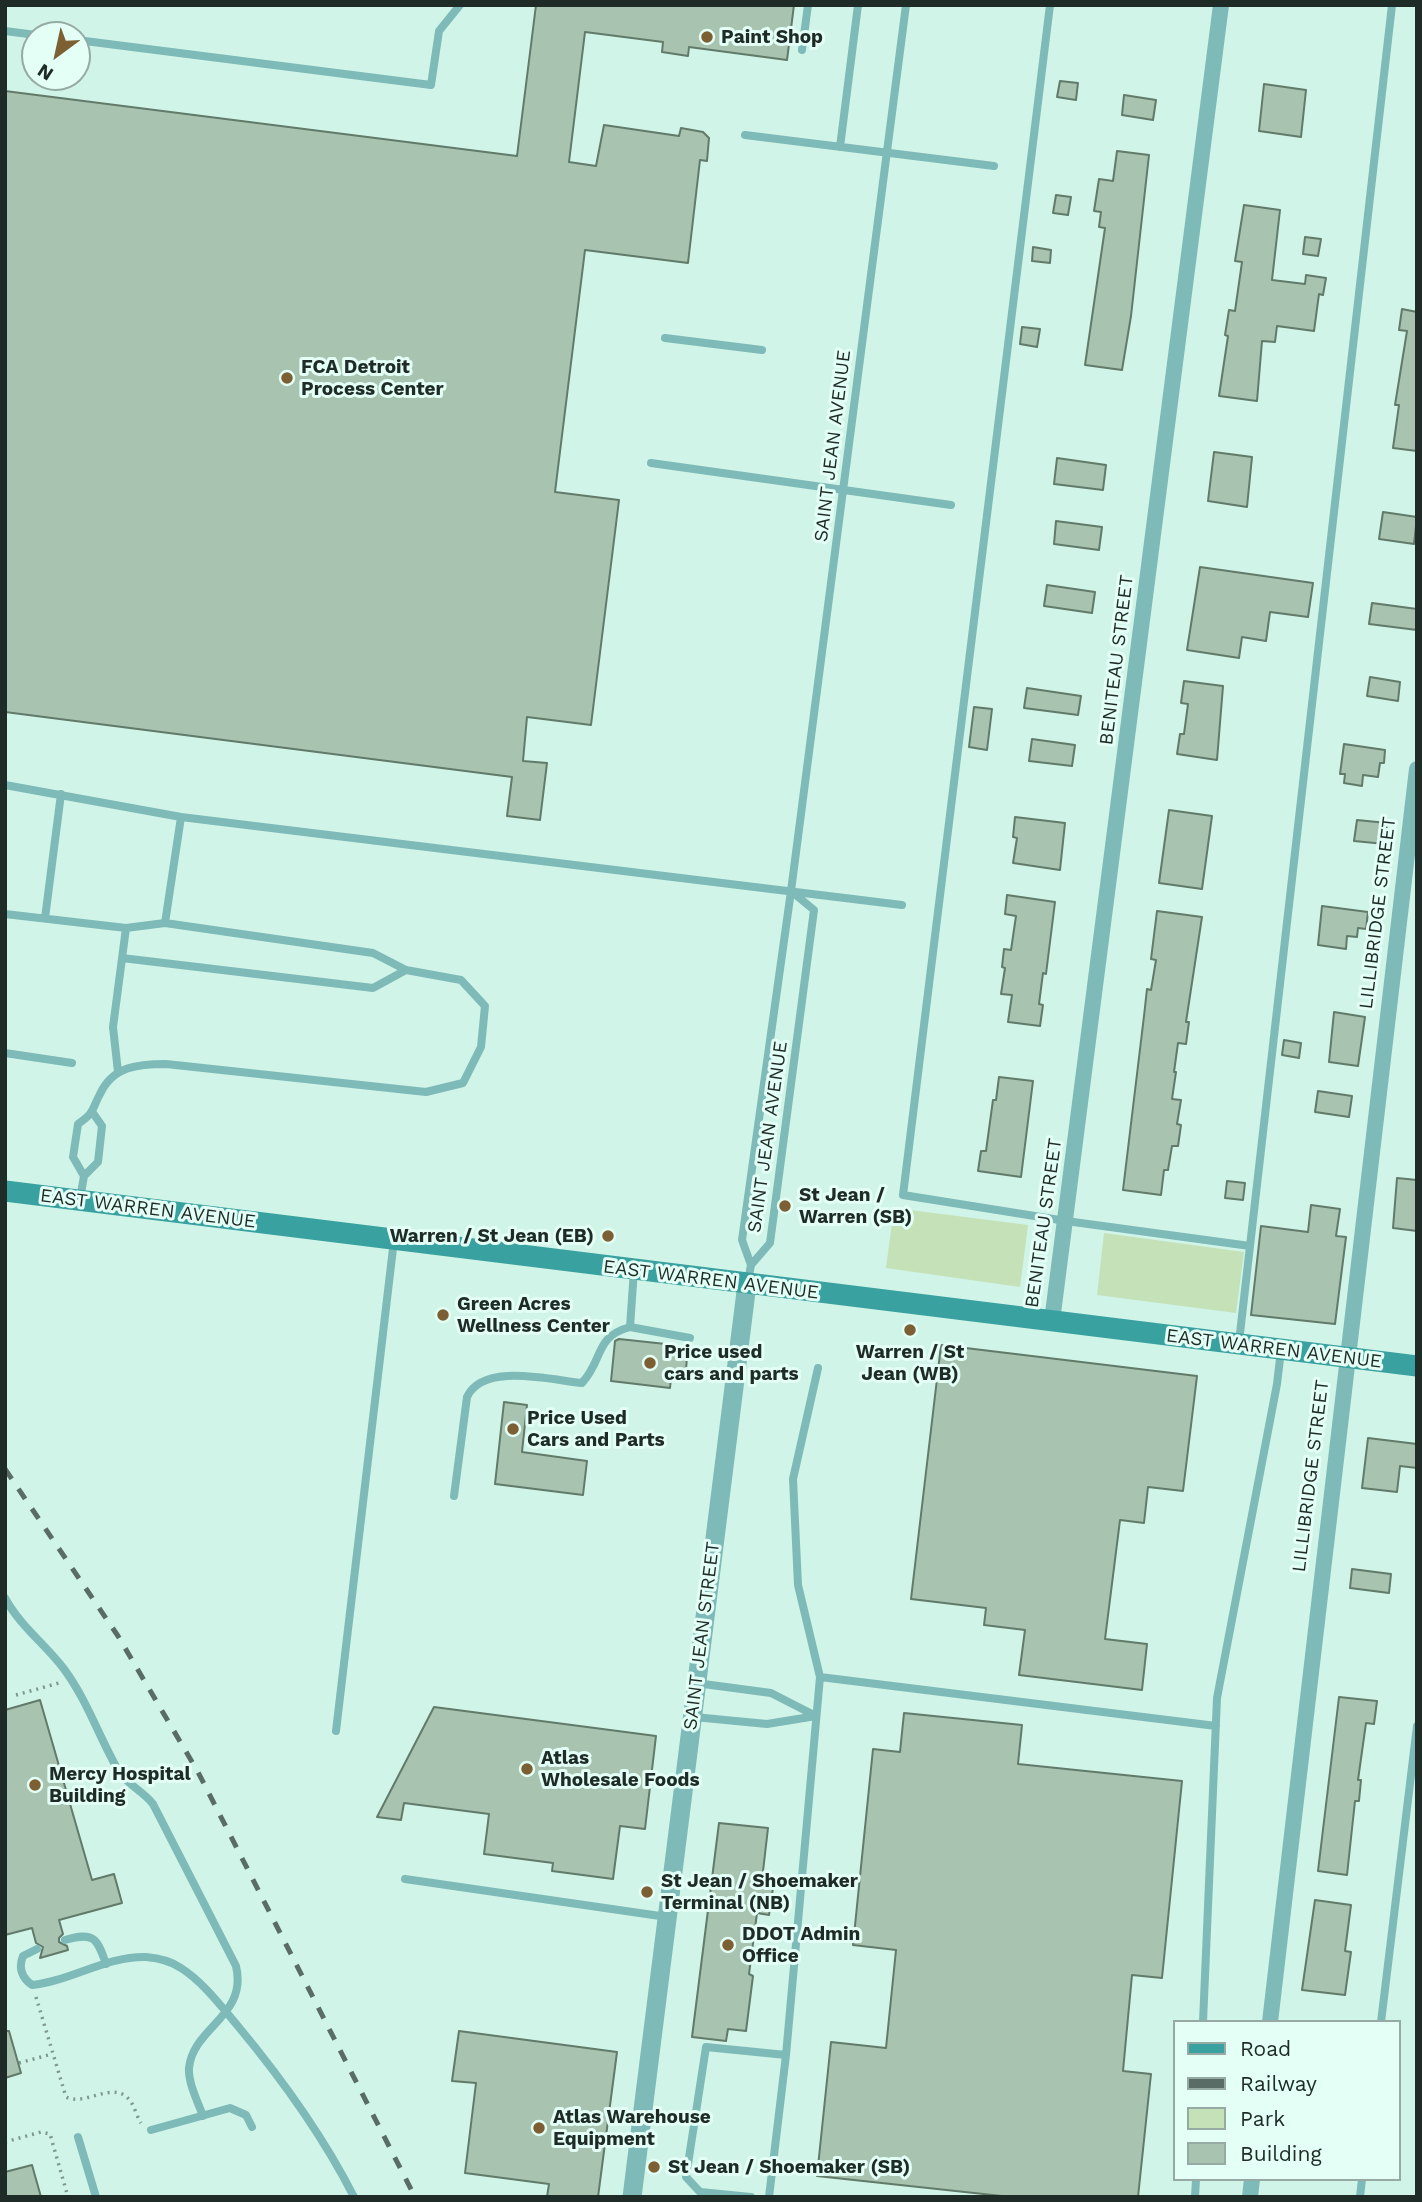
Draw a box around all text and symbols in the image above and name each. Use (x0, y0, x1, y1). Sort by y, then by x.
north arrow (21, 21, 91, 91)
place label: Paint Shop (721, 26, 823, 48)
marker: Paint Shop (699, 29, 715, 45)
text: N (33, 59, 58, 86)
street label: SAINT JEAN AVENUE (810, 349, 856, 543)
place label: FCA Detroit Process Center (301, 356, 444, 400)
marker: FCA Detroit Process Center (279, 370, 295, 386)
street label: BENITEAU STREET (1095, 574, 1139, 746)
street label: LILLIBRIDGE STREET (1355, 816, 1401, 1010)
street label: SAINT JEAN AVENUE (743, 1040, 793, 1234)
street label: BENITEAU STREET (1021, 1137, 1067, 1309)
street label: EAST WARREN AVENUE (39, 1184, 257, 1234)
place label: St Jean / Warren (SB) (799, 1184, 912, 1228)
marker: St Jean / Warren (SB) (777, 1198, 793, 1214)
place label: Warren / St Jean (EB) (390, 1225, 594, 1247)
marker: Warren / St Jean (EB) (600, 1228, 616, 1244)
street label: EAST WARREN AVENUE (602, 1255, 820, 1305)
place label: Green Acres Wellness Center (457, 1293, 610, 1337)
marker: Green Acres Wellness Center (435, 1307, 451, 1323)
marker: Warren / St Jean (WB) (902, 1322, 918, 1338)
street label: EAST WARREN AVENUE (1165, 1324, 1383, 1374)
place label: Price used cars and parts (664, 1341, 799, 1385)
place label: Warren / St Jean (WB) (856, 1341, 964, 1385)
marker: Price used cars and parts (642, 1355, 658, 1371)
street label: LILLIBRIDGE STREET (1288, 1379, 1334, 1573)
place label: Price Used Cars and Parts (527, 1407, 665, 1451)
marker: Price Used Cars and Parts (505, 1421, 521, 1437)
street label: SAINT JEAN STREET (679, 1541, 725, 1731)
place label: Atlas Wholesale Foods (541, 1747, 700, 1791)
marker: Atlas Wholesale Foods (519, 1761, 535, 1777)
place label: Mercy Hospital Building (49, 1763, 191, 1807)
marker: Mercy Hospital Building (27, 1777, 43, 1793)
place label: St Jean / Shoemaker Terminal (NB) (661, 1870, 858, 1914)
marker: St Jean / Shoemaker Terminal (NB) (639, 1884, 655, 1900)
place label: DDOT Admin Office (742, 1923, 860, 1967)
marker: DDOT Admin Office (720, 1937, 736, 1953)
legend (1174, 2020, 1401, 2181)
text: Road (1240, 2036, 1291, 2061)
text: Railway (1240, 2071, 1317, 2096)
place label: Atlas Warehouse Equipment (553, 2106, 711, 2150)
text: Park (1240, 2106, 1285, 2131)
marker: Atlas Warehouse Equipment (531, 2120, 547, 2136)
text: Building (1240, 2141, 1322, 2166)
place label: St Jean / Shoemaker (SB) (668, 2156, 910, 2178)
marker: St Jean / Shoemaker (SB) (646, 2159, 662, 2175)

